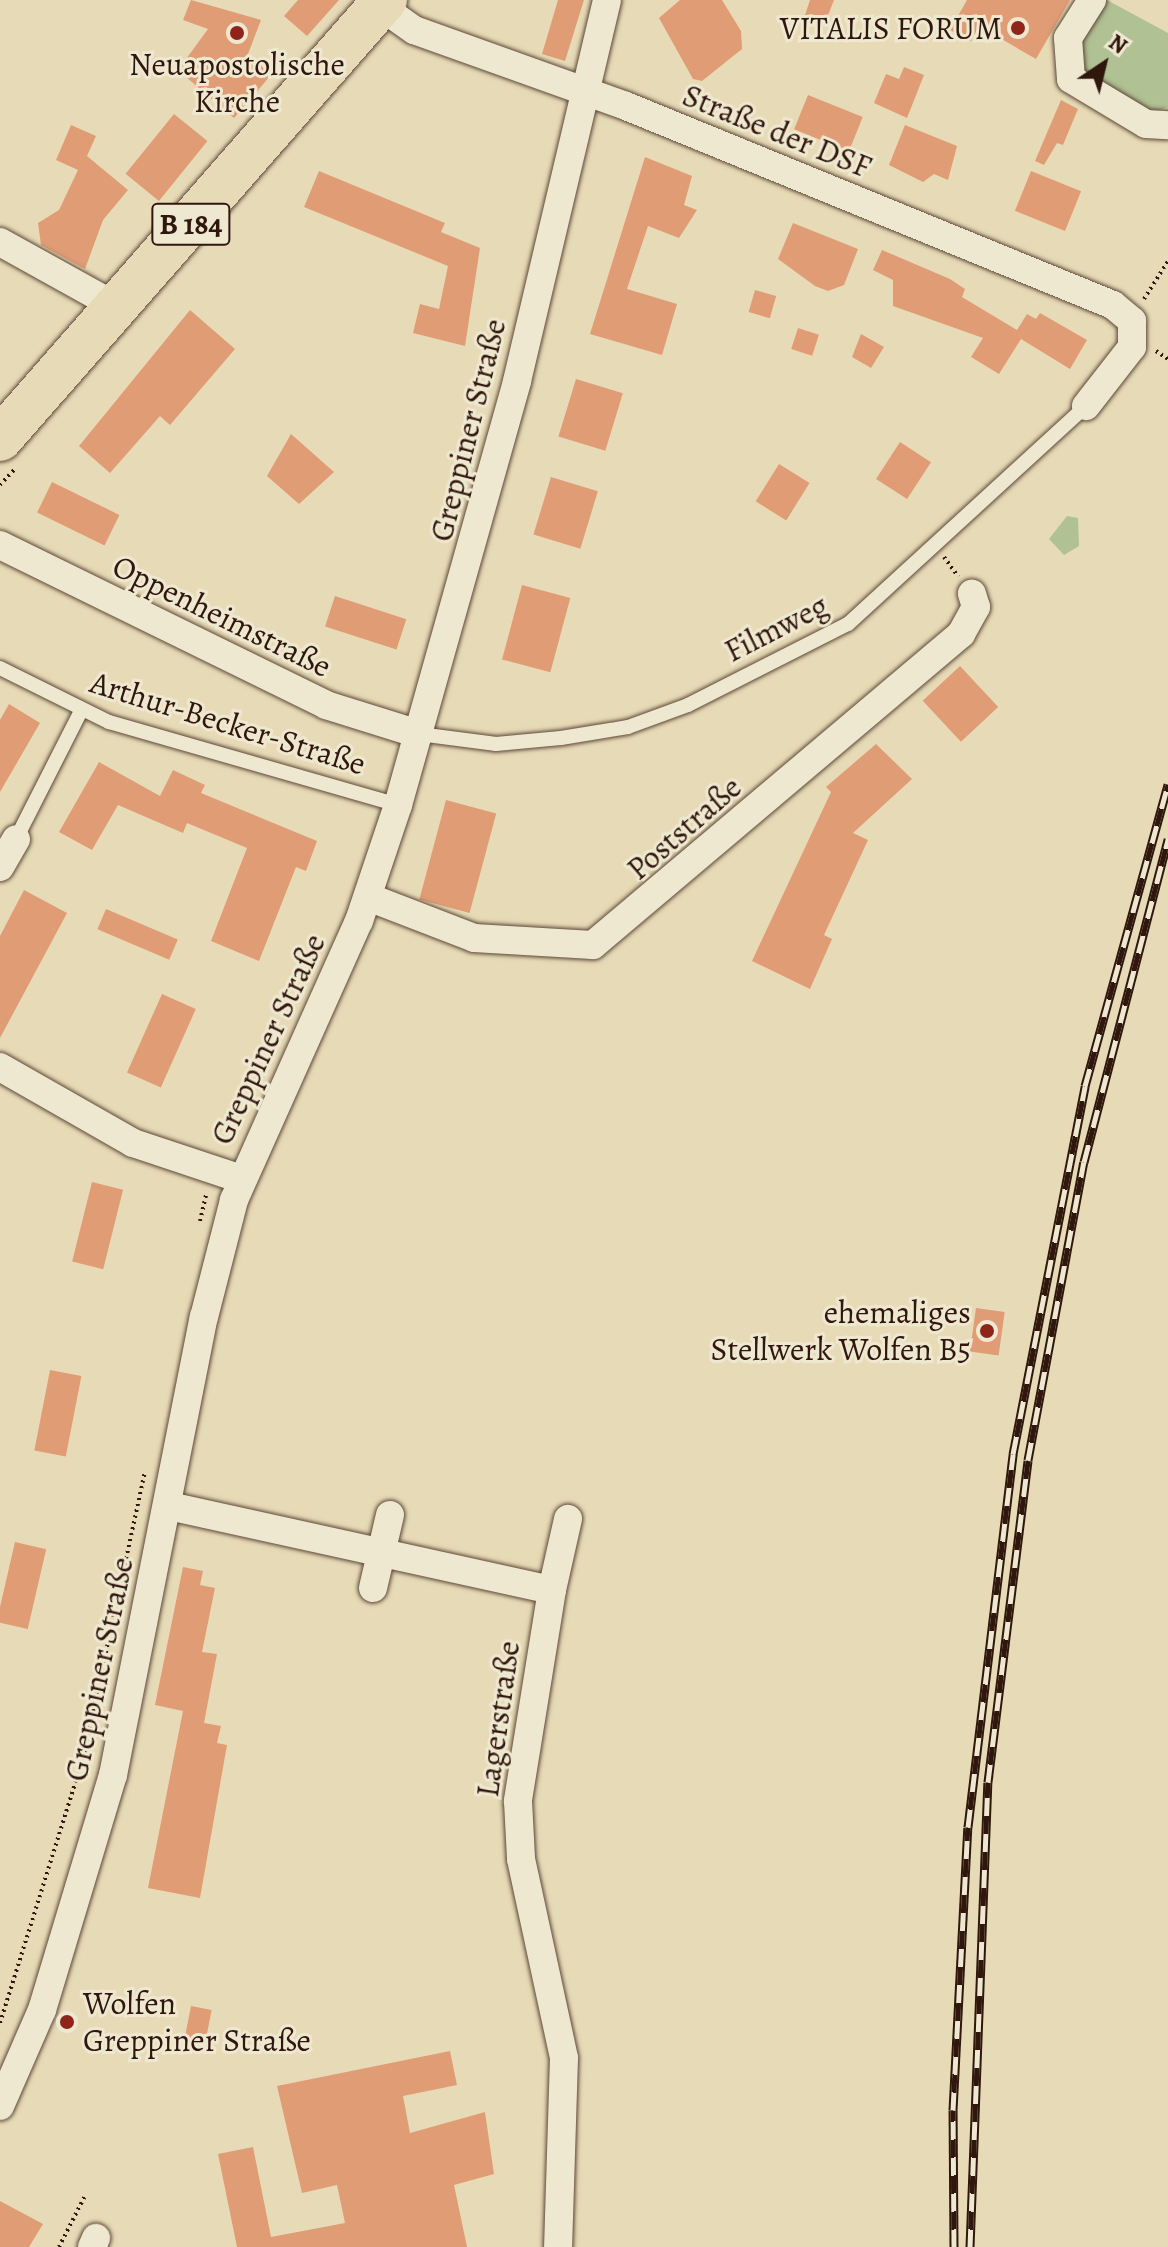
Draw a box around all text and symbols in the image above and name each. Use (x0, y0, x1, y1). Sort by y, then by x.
place label: VITALIS FORUM (780, 9, 1002, 47)
marker: VITALIS FORUM (1009, 19, 1027, 37)
marker: Neuapostolische Kirche (228, 24, 246, 42)
north arrow (1064, 24, 1144, 104)
text: N (1103, 27, 1133, 61)
place label: Neuapostolische Kirche (129, 46, 345, 121)
street label: Straße der DSF (677, 76, 877, 186)
road number: B 184 (151, 198, 231, 250)
street label: Greppiner Straße (422, 315, 514, 545)
street label: Oppenheimstraße (106, 546, 338, 686)
street label: Filmweg (718, 586, 834, 670)
street label: Arthur-Becker-Straße (86, 663, 370, 783)
street label: Poststraße (619, 768, 749, 888)
street label: Greppiner Straße (202, 928, 334, 1150)
place label: ehemaliges Stellwerk Wolfen B5 (710, 1294, 971, 1369)
marker: ehemaliges Stellwerk Wolfen B5 (978, 1322, 996, 1340)
street label: Greppiner Straße (57, 1554, 141, 1784)
street label: Lagerstraße (468, 1638, 528, 1800)
place label: Wolfen Greppiner Straße (83, 1985, 311, 2060)
marker: Wolfen Greppiner Straße (58, 2013, 76, 2031)

